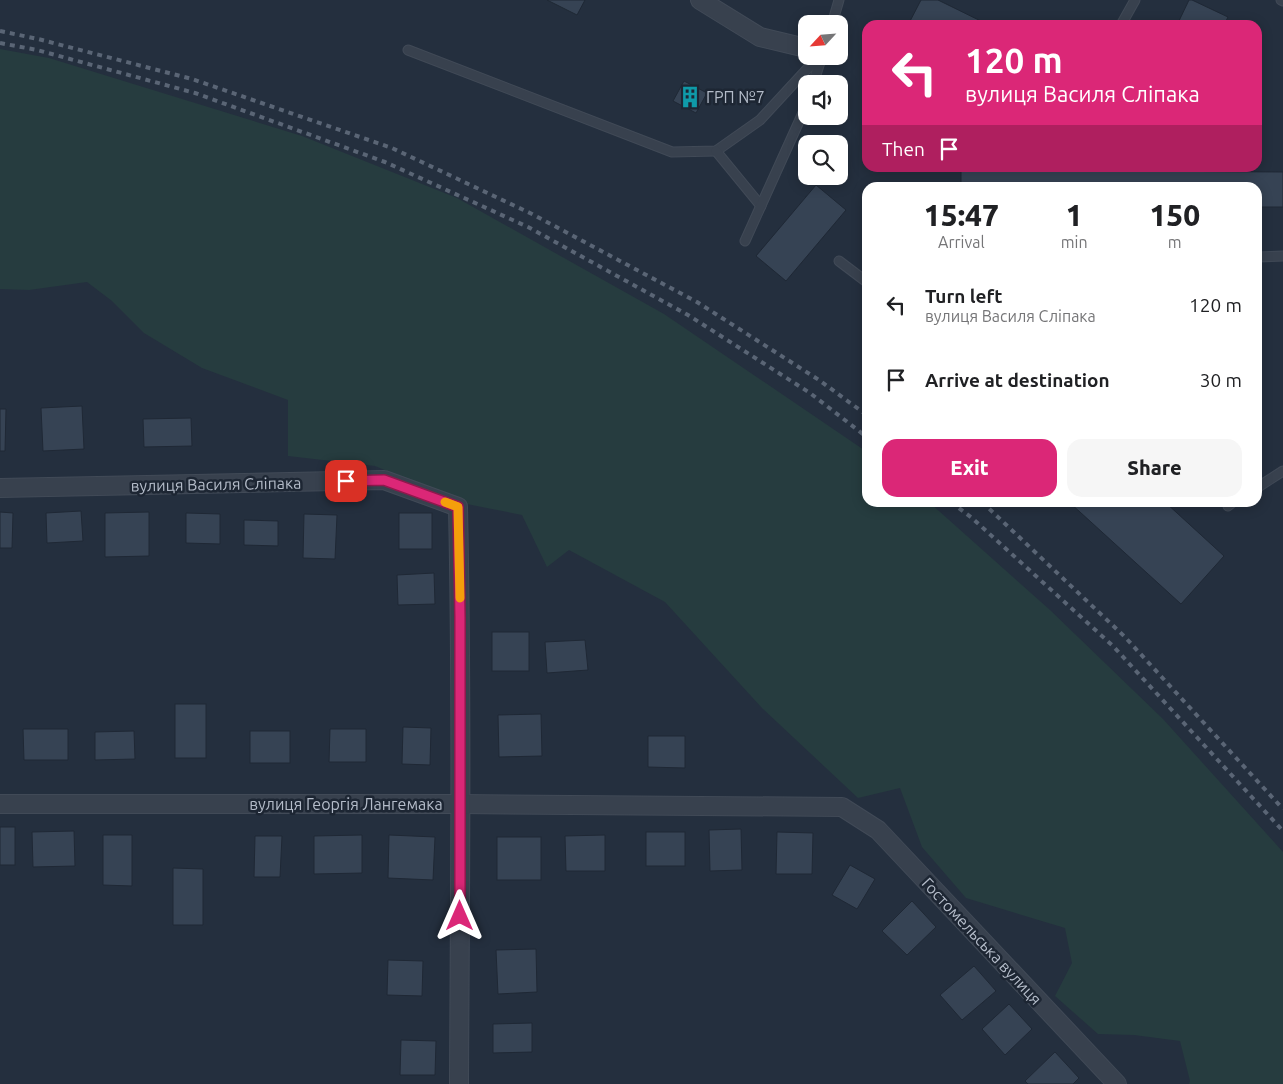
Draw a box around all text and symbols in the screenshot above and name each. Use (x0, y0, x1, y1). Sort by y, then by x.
north arrow (798, 15, 848, 65)
map controls (798, 15, 848, 185)
icon: left (882, 40, 947, 105)
text: 120 m (965, 40, 1063, 80)
button: sound (798, 75, 848, 125)
text: вулиця Василя Сліпака (965, 81, 1200, 106)
building icon: ГРП №7 (677, 84, 703, 110)
place label: ГРП №7 (706, 88, 765, 106)
button: search (798, 135, 848, 185)
icon: arrive (935, 135, 963, 163)
text: Then (882, 138, 925, 160)
text: 15:47 (924, 198, 999, 232)
text: 1 (1066, 198, 1083, 232)
text: 150 (1149, 198, 1200, 232)
text: Arrival (938, 233, 985, 251)
text: min (1061, 233, 1088, 251)
text: m (1168, 233, 1182, 251)
text: Turn left (925, 285, 1003, 307)
icon: left (882, 291, 910, 319)
text: 120 m (1189, 294, 1242, 316)
text: вулиця Василя Сліпака (925, 307, 1096, 325)
icon: arrive (882, 366, 910, 394)
text: Arrive at destination (925, 369, 1110, 391)
text: 30 m (1200, 369, 1242, 391)
button: Exit (882, 439, 1057, 497)
button: Share (1067, 439, 1242, 497)
pin (325, 460, 367, 502)
icon: arrive (332, 467, 360, 495)
street label: вулиця Василя Сліпака (130, 474, 302, 494)
street label: вулиця Георгія Лангемака (249, 795, 443, 813)
street label: Гостомельська вулиця (919, 874, 1045, 1008)
position arrow (433, 889, 485, 941)

